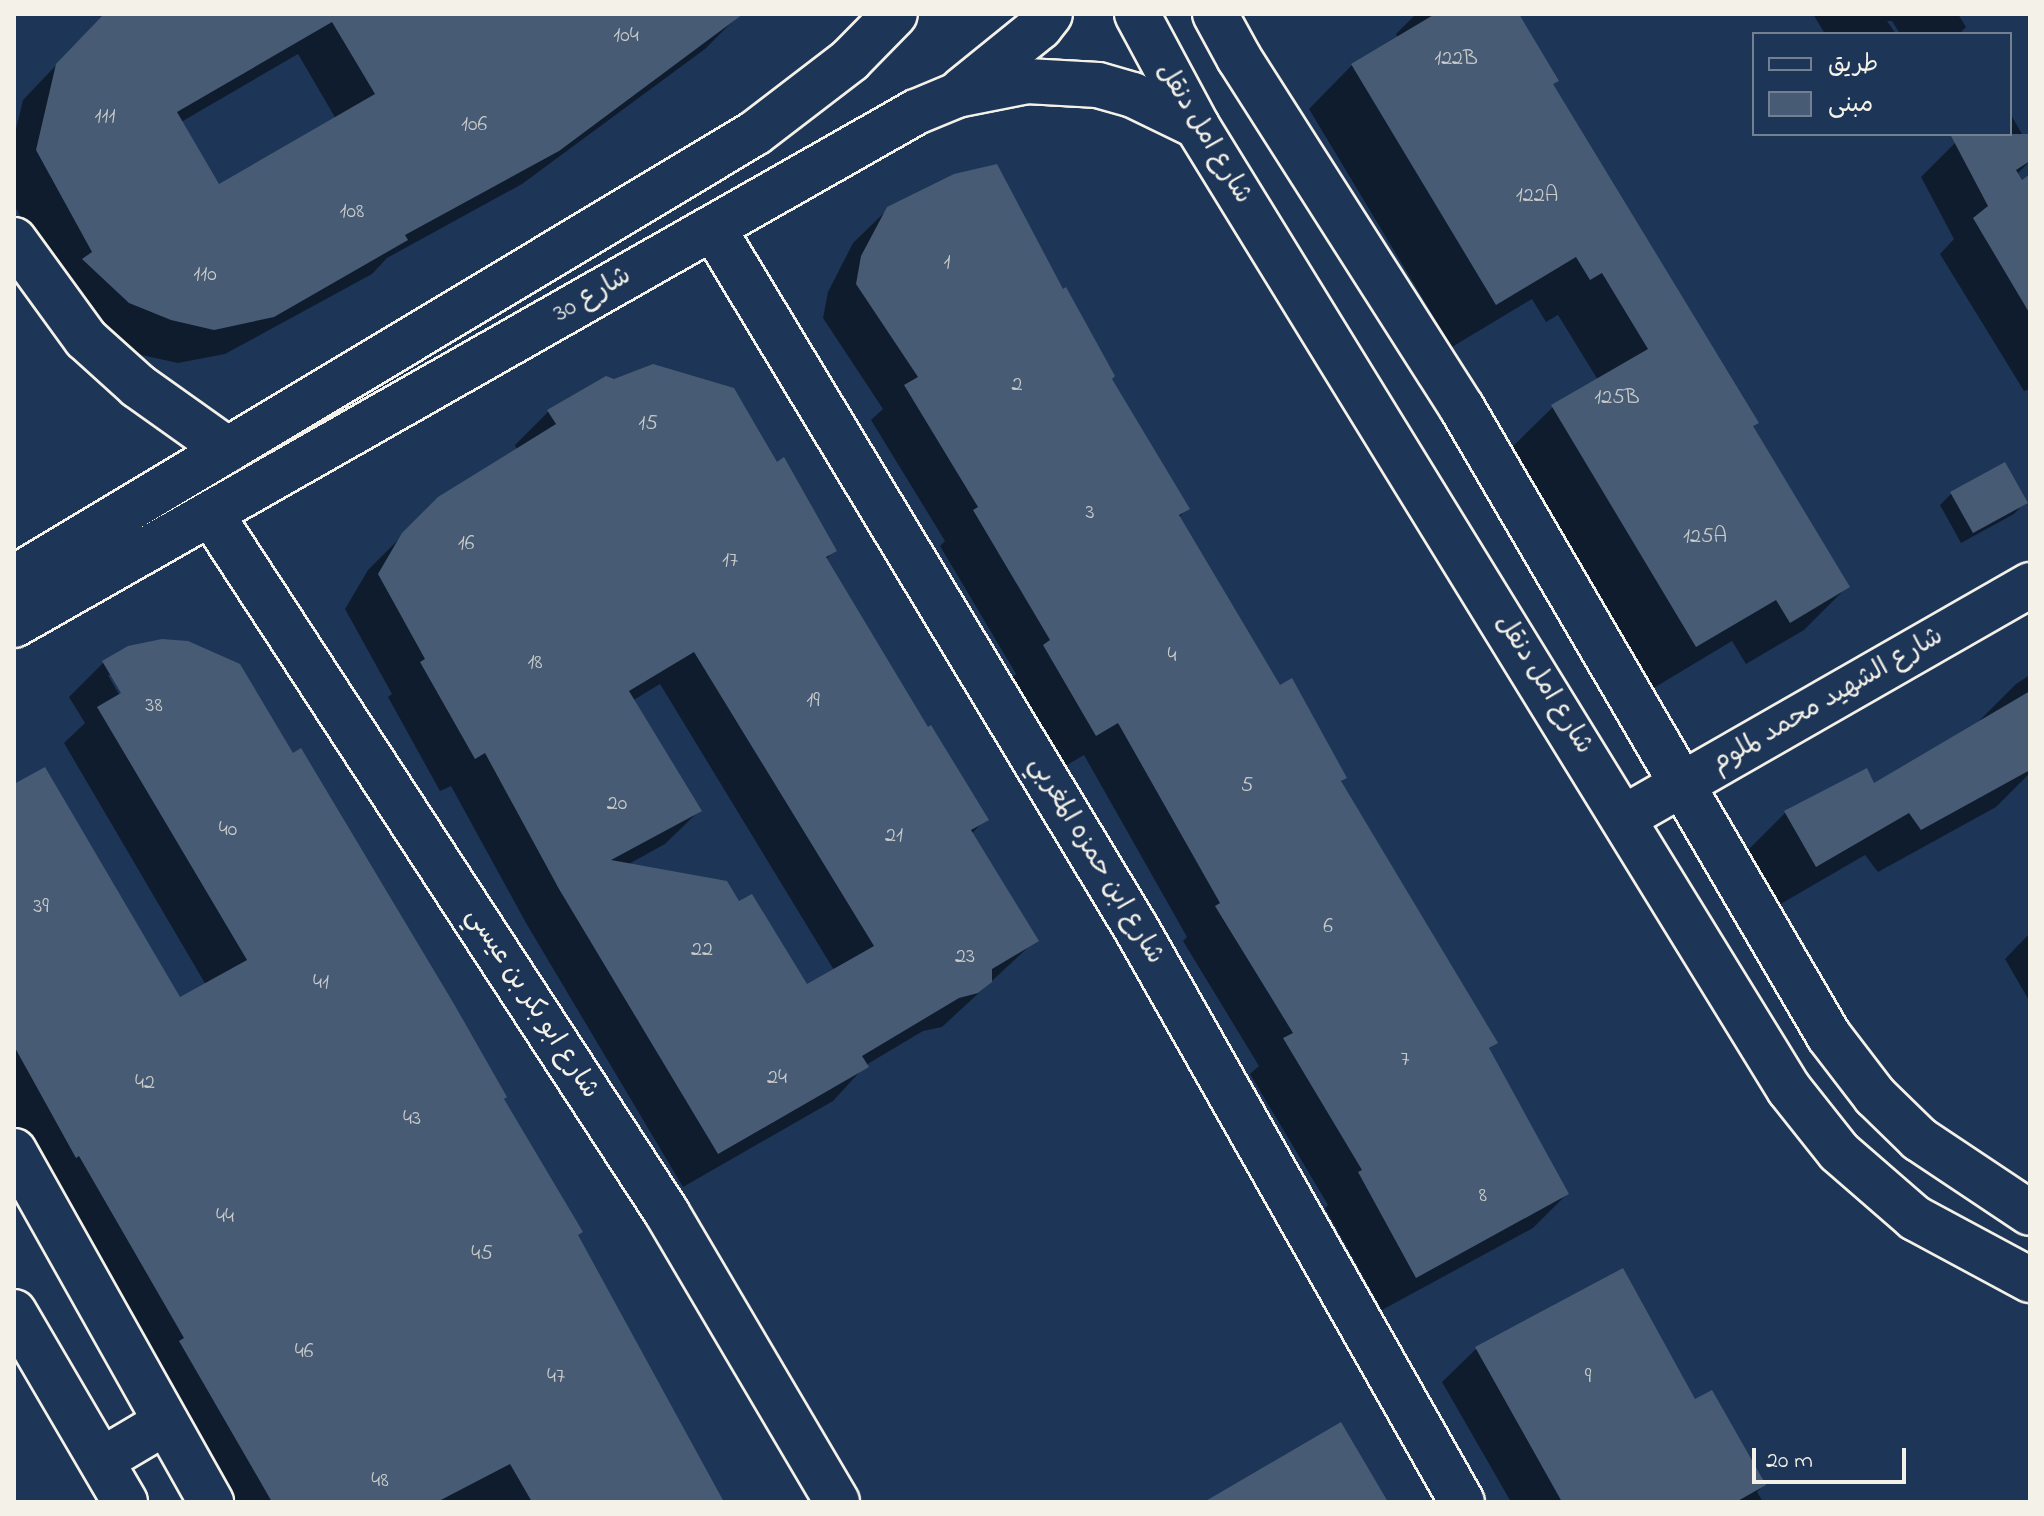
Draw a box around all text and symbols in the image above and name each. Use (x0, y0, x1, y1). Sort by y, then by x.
house number: 104 (613, 24, 639, 50)
legend (1752, 32, 2012, 136)
house number: 122B (1434, 47, 1478, 73)
text: طريق (1828, 48, 1878, 83)
street label: شارع امل دنقل (1149, 58, 1257, 210)
text: مبنى (1828, 88, 1873, 123)
house number: 111 (95, 105, 115, 131)
house number: 106 (461, 113, 487, 139)
house number: 122A (1516, 184, 1558, 210)
house number: 108 (340, 200, 364, 226)
house number: 1 (944, 251, 950, 277)
street label: شارع 30 (549, 261, 637, 331)
house number: 110 (193, 263, 217, 289)
house number: 2 (1012, 373, 1022, 399)
house number: 125B (1594, 386, 1640, 412)
house number: 15 (638, 412, 658, 438)
house number: 3 (1085, 501, 1095, 527)
house number: 125A (1683, 525, 1727, 551)
house number: 16 (458, 532, 474, 558)
house number: 17 (722, 549, 738, 575)
street label: شارع امل دنقل (1488, 609, 1598, 761)
street label: شارع الشهيد محمد لملوم (1707, 622, 1949, 780)
house number: 4 (1167, 644, 1177, 670)
house number: 18 (527, 651, 543, 677)
house number: 19 (806, 689, 820, 715)
house number: 38 (145, 694, 163, 720)
street label: شارع ابن حمزه المغربي (1021, 751, 1169, 971)
house number: 5 (1241, 774, 1253, 800)
house number: 20 (607, 792, 627, 818)
house number: 40 (219, 818, 237, 844)
house number: 21 (885, 824, 903, 850)
house number: 39 (33, 895, 49, 921)
street label: شارع ابو بكر بن عيسي (458, 903, 604, 1105)
house number: 6 (1323, 915, 1333, 941)
house number: 22 (691, 938, 713, 964)
house number: 23 (955, 945, 975, 971)
house number: 41 (313, 971, 329, 997)
house number: 7 (1400, 1048, 1410, 1074)
house number: 24 (767, 1066, 787, 1092)
house number: 42 (135, 1071, 155, 1097)
house number: 43 (403, 1107, 421, 1133)
house number: 8 (1479, 1184, 1487, 1210)
house number: 44 (216, 1205, 234, 1231)
house number: 45 (471, 1242, 493, 1268)
house number: 46 (295, 1340, 313, 1366)
house number: 47 (547, 1365, 565, 1391)
house number: 9 (1585, 1365, 1591, 1391)
scale bar (1756, 1432, 1910, 1482)
text: 20 m (1766, 1444, 1813, 1479)
house number: 48 (371, 1469, 389, 1495)

